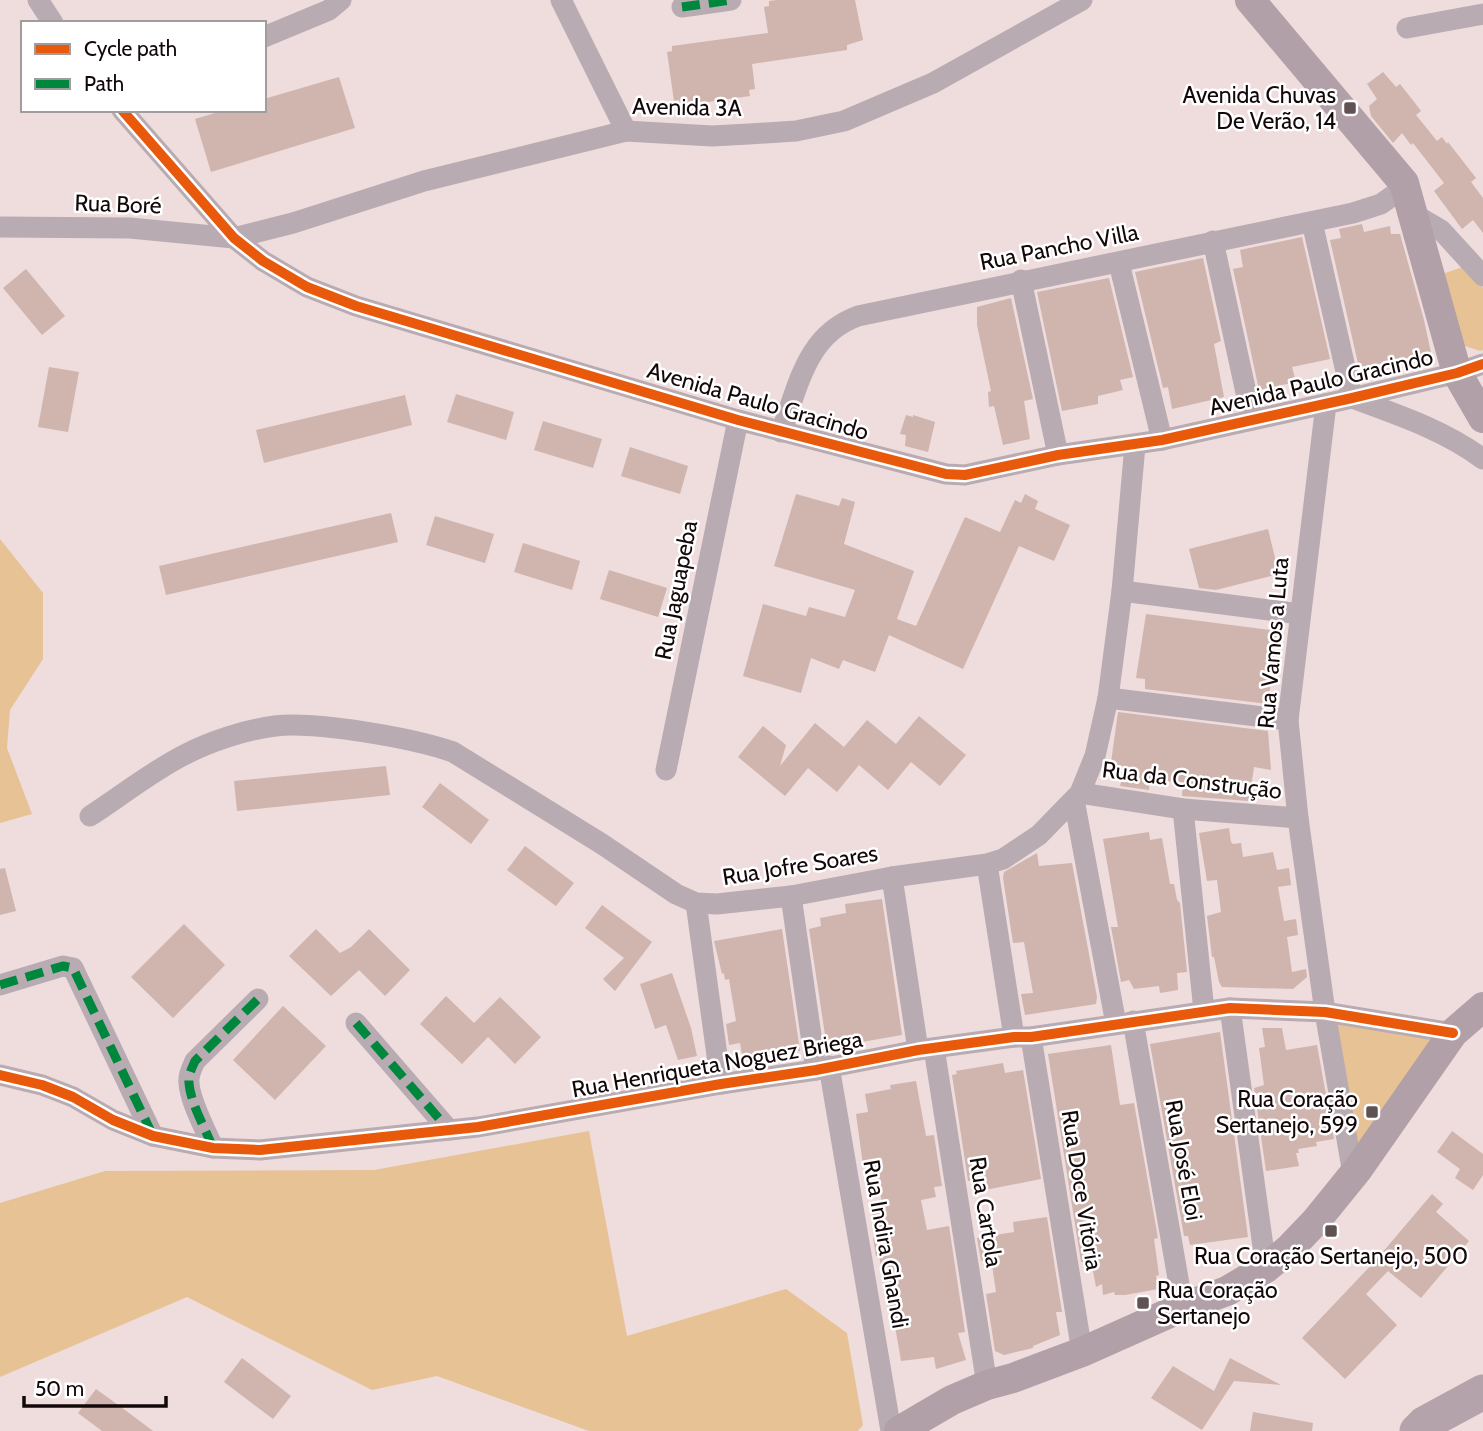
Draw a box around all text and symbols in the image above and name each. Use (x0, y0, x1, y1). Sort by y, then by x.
legend (21, 21, 266, 112)
text: Cycle path (84, 36, 177, 61)
text: Path (84, 71, 124, 96)
place label: Avenida Chuvas De Verão, 14 (1183, 81, 1336, 135)
street label: Avenida 3A (632, 92, 742, 122)
marker: Avenida Chuvas De Verão, 14 (1342, 100, 1358, 116)
street label: Rua Boré (74, 188, 162, 220)
street label: Rua Pancho Villa (977, 218, 1141, 276)
street label: Avenida Paulo Gracindo (1206, 343, 1436, 421)
street label: Avenida Paulo Gracindo (644, 356, 872, 446)
street label: Rua Jaguapeba (649, 518, 703, 662)
street label: Rua Vamos a Luta (1252, 556, 1294, 730)
street label: Rua da Construção (1101, 755, 1283, 805)
street label: Rua Jofre Soares (720, 839, 880, 891)
street label: Rua Henriqueta Noguez Briega (569, 1025, 865, 1103)
place label: Rua Coração Sertanejo, 599 (1216, 1085, 1358, 1139)
street label: Rua José Eloi (1160, 1097, 1208, 1223)
marker: Rua Coração Sertanejo, 599 (1364, 1104, 1380, 1120)
street label: Rua Doce Vitória (1056, 1108, 1108, 1272)
street label: Rua Cartola (963, 1155, 1009, 1269)
street label: Rua Indira Ghandi (857, 1158, 915, 1330)
marker: Rua Coração Sertanejo, 500 (1323, 1223, 1339, 1239)
place label: Rua Coração Sertanejo, 500 (1194, 1242, 1468, 1270)
place label: Rua Coração Sertanejo (1157, 1276, 1278, 1330)
marker: Rua Coração Sertanejo (1135, 1295, 1151, 1311)
scale bar (24, 1364, 166, 1408)
text: 50 m (35, 1376, 84, 1401)

